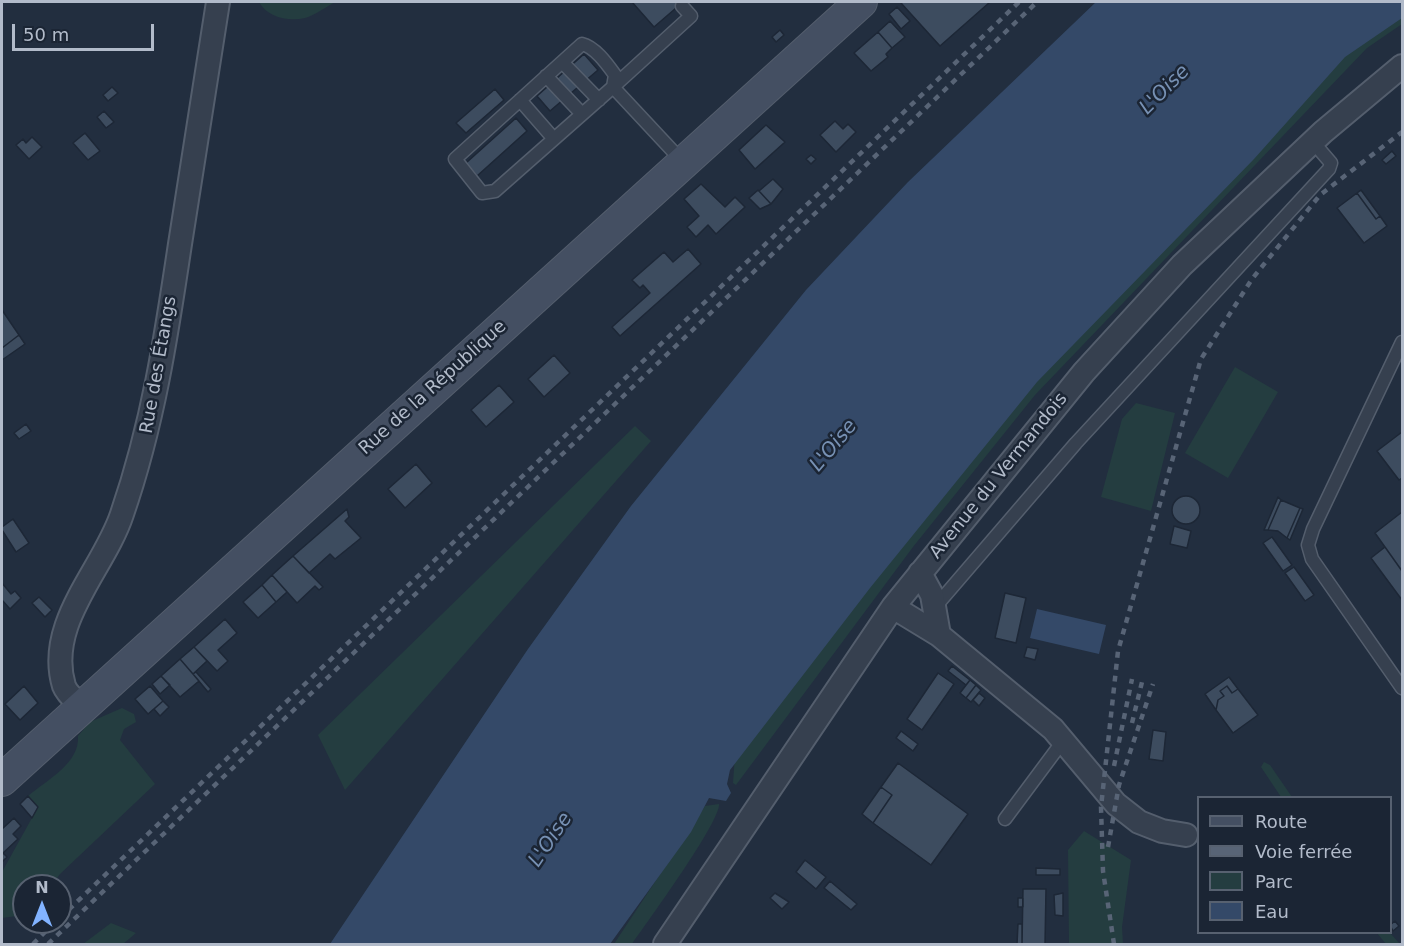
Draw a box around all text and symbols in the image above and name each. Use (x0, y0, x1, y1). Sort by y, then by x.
scale bar (15, 12, 158, 50)
text: 50 m (23, 24, 69, 45)
water label: L'Oise (1135, 60, 1195, 120)
street label: Rue des Étangs (136, 295, 182, 435)
street label: Rue de la République (355, 316, 511, 460)
street label: Avenue du Vermandois (925, 389, 1073, 563)
water label: L'Oise (805, 415, 863, 477)
legend (1197, 796, 1392, 934)
water label: L'Oise (524, 808, 578, 872)
text: Route (1255, 811, 1307, 832)
text: Voie ferrée (1255, 841, 1352, 862)
text: Parc (1255, 871, 1293, 892)
north arrow (12, 874, 72, 934)
text: N (35, 878, 49, 897)
text: Eau (1255, 901, 1289, 922)

